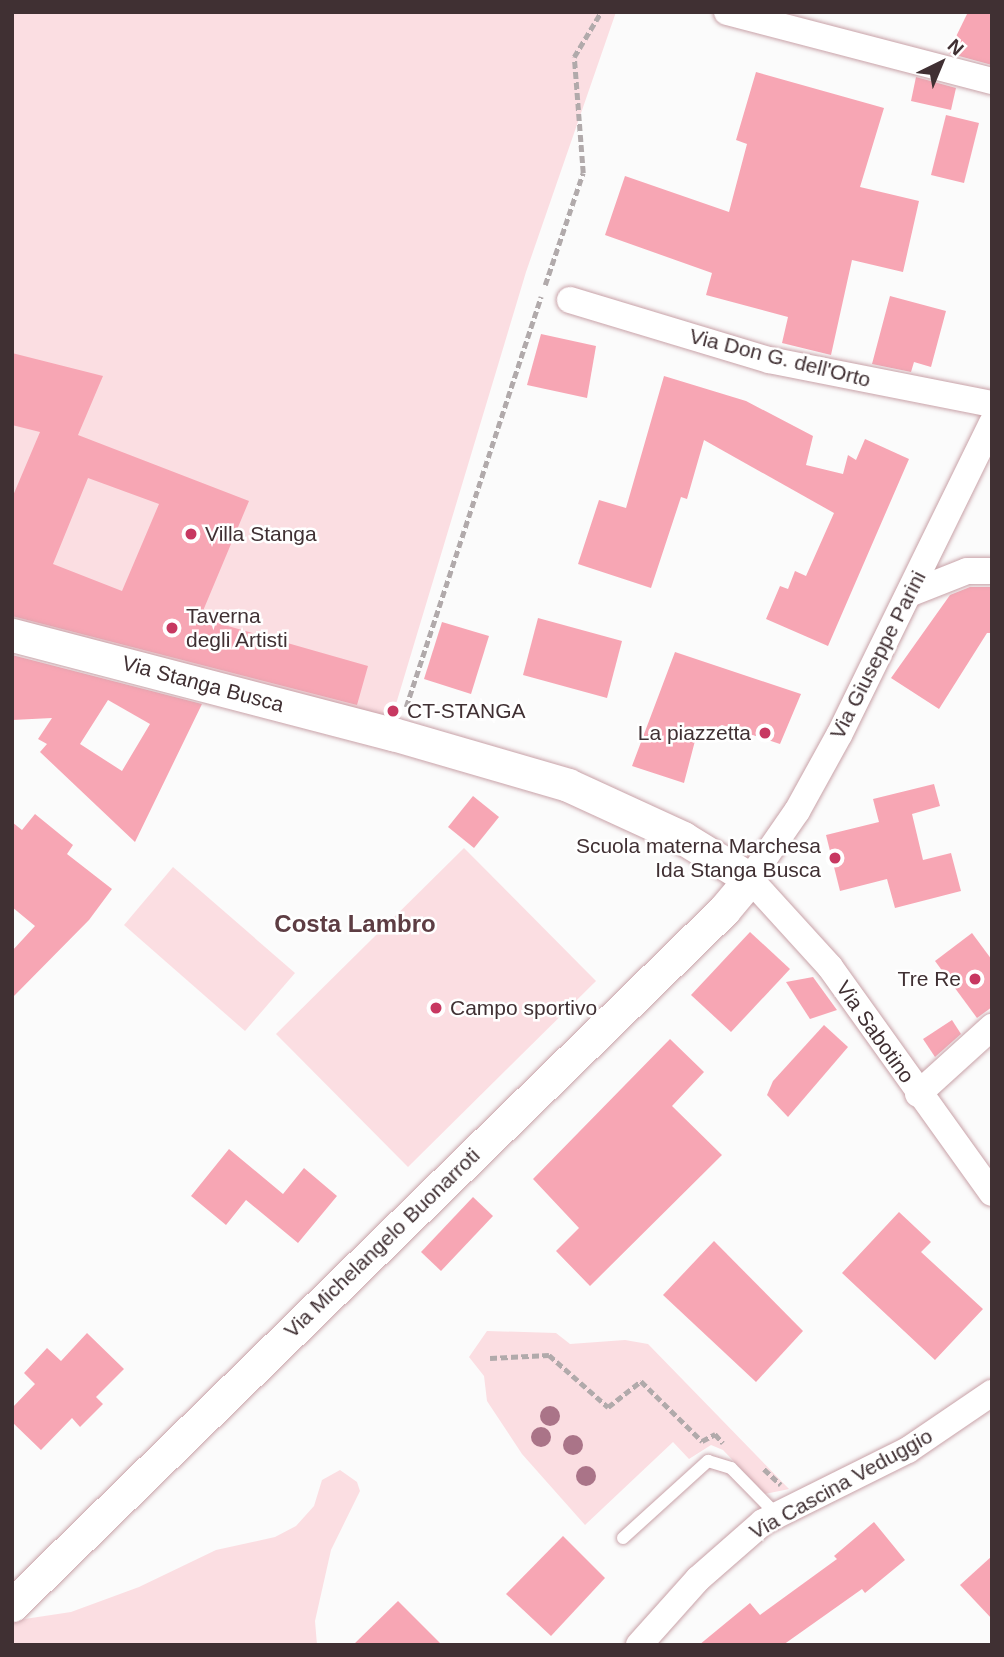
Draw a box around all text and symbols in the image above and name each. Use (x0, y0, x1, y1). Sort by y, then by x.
north arrow (906, 28, 976, 98)
text: N (943, 35, 968, 60)
street label: Via Don G. dell'Orto (687, 323, 873, 393)
place label: Villa Stanga (205, 521, 317, 547)
marker: Villa Stanga (183, 526, 199, 542)
street label: Via Giuseppe Parini (825, 567, 931, 743)
place label: Taverna degli Artisti (186, 603, 289, 653)
marker: Taverna degli Artisti (164, 620, 180, 636)
street label: Via Stanga Busca (119, 650, 287, 718)
place label: CT-STANGA (407, 698, 526, 724)
marker: CT-STANGA (385, 703, 401, 719)
place label: La piazzetta (638, 720, 751, 746)
marker: La piazzetta (757, 725, 773, 741)
place label: Scuola materna Marchesa Ida Stanga Busca (576, 833, 821, 883)
marker: Scuola materna Marchesa Ida Stanga Busca (827, 850, 843, 866)
district label: Costa Lambro (274, 910, 436, 938)
place label: Tre Re (898, 966, 961, 992)
marker: Tre Re (967, 971, 983, 987)
street label: Via Sabotino (831, 976, 919, 1088)
place label: Campo sportivo (450, 995, 597, 1021)
marker: Campo sportivo (428, 1000, 444, 1016)
street label: Via Michelangelo Buonarroti (279, 1143, 485, 1343)
street label: Via Cascina Veduggio (745, 1423, 937, 1545)

